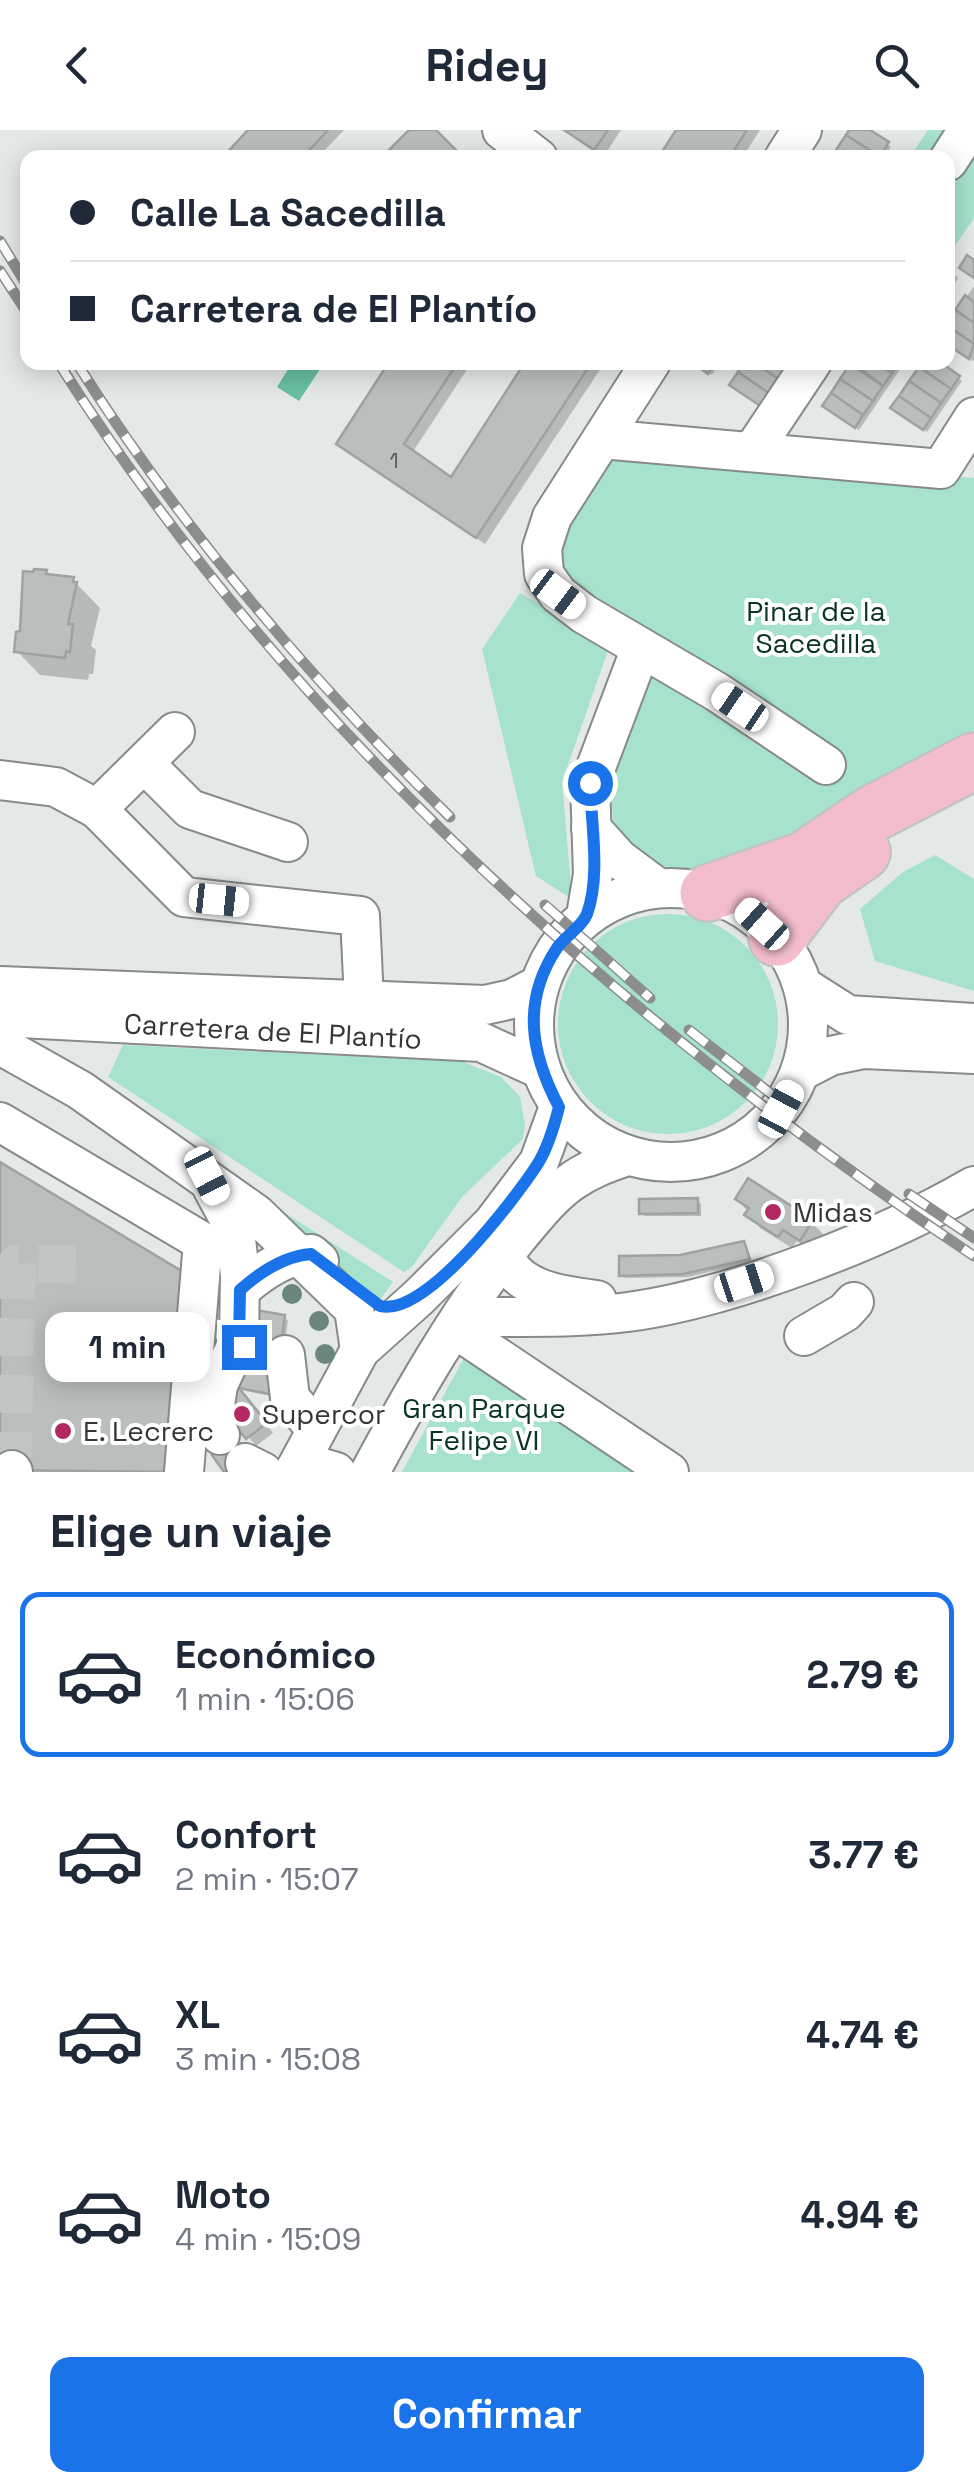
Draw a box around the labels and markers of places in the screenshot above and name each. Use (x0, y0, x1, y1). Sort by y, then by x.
place label: Midas (793, 1194, 873, 1230)
marker: Midas (762, 1201, 784, 1223)
place label: Supercor (262, 1396, 386, 1432)
marker: Supercor (231, 1403, 253, 1425)
place label: E. Lecrerc (83, 1413, 214, 1449)
marker: E. Lecrerc (52, 1420, 74, 1442)

